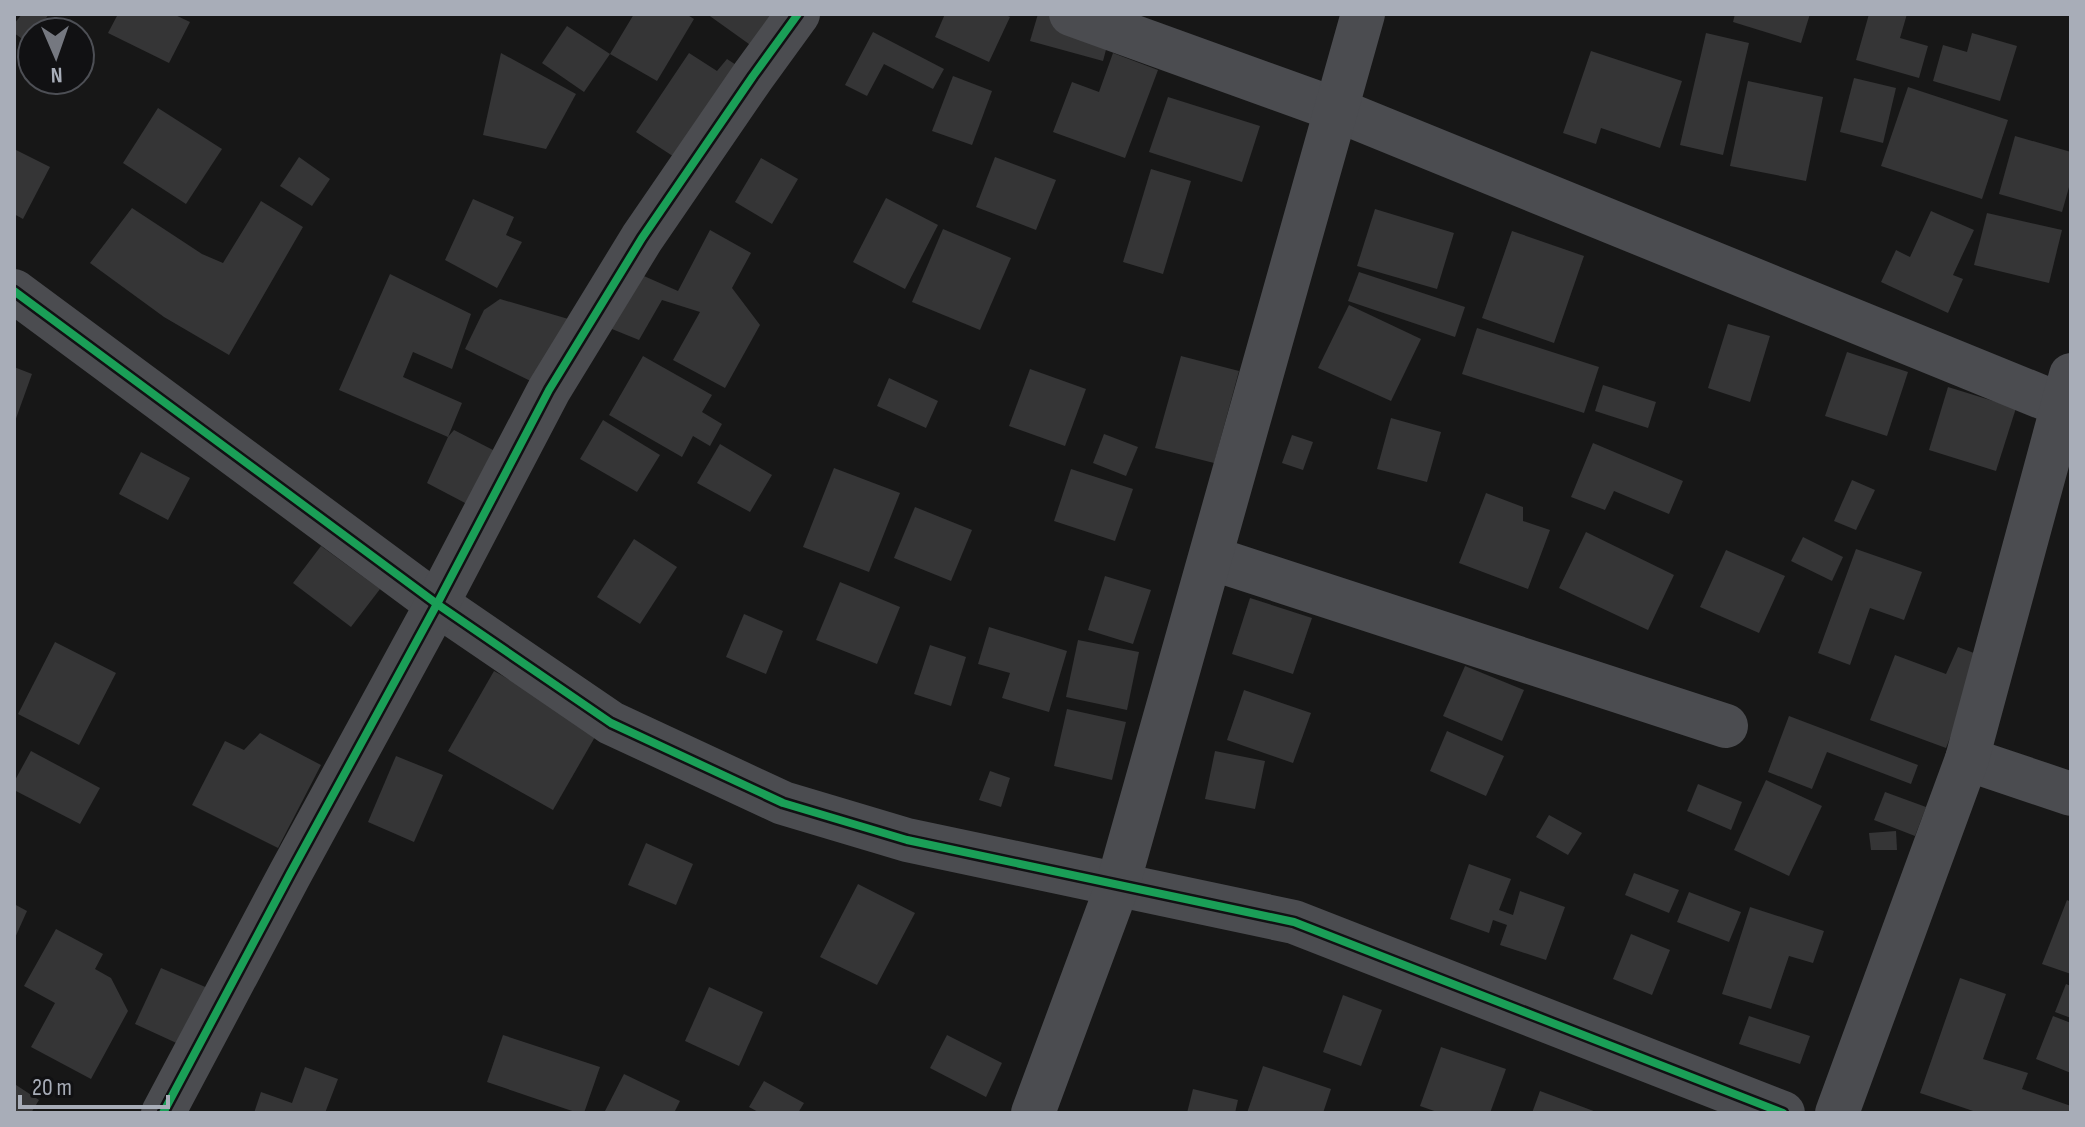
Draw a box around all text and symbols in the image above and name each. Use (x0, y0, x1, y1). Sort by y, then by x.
north arrow (16, 16, 96, 96)
text: N (50, 61, 63, 88)
scale bar (20, 1059, 168, 1109)
text: 20 m (32, 1073, 72, 1102)

